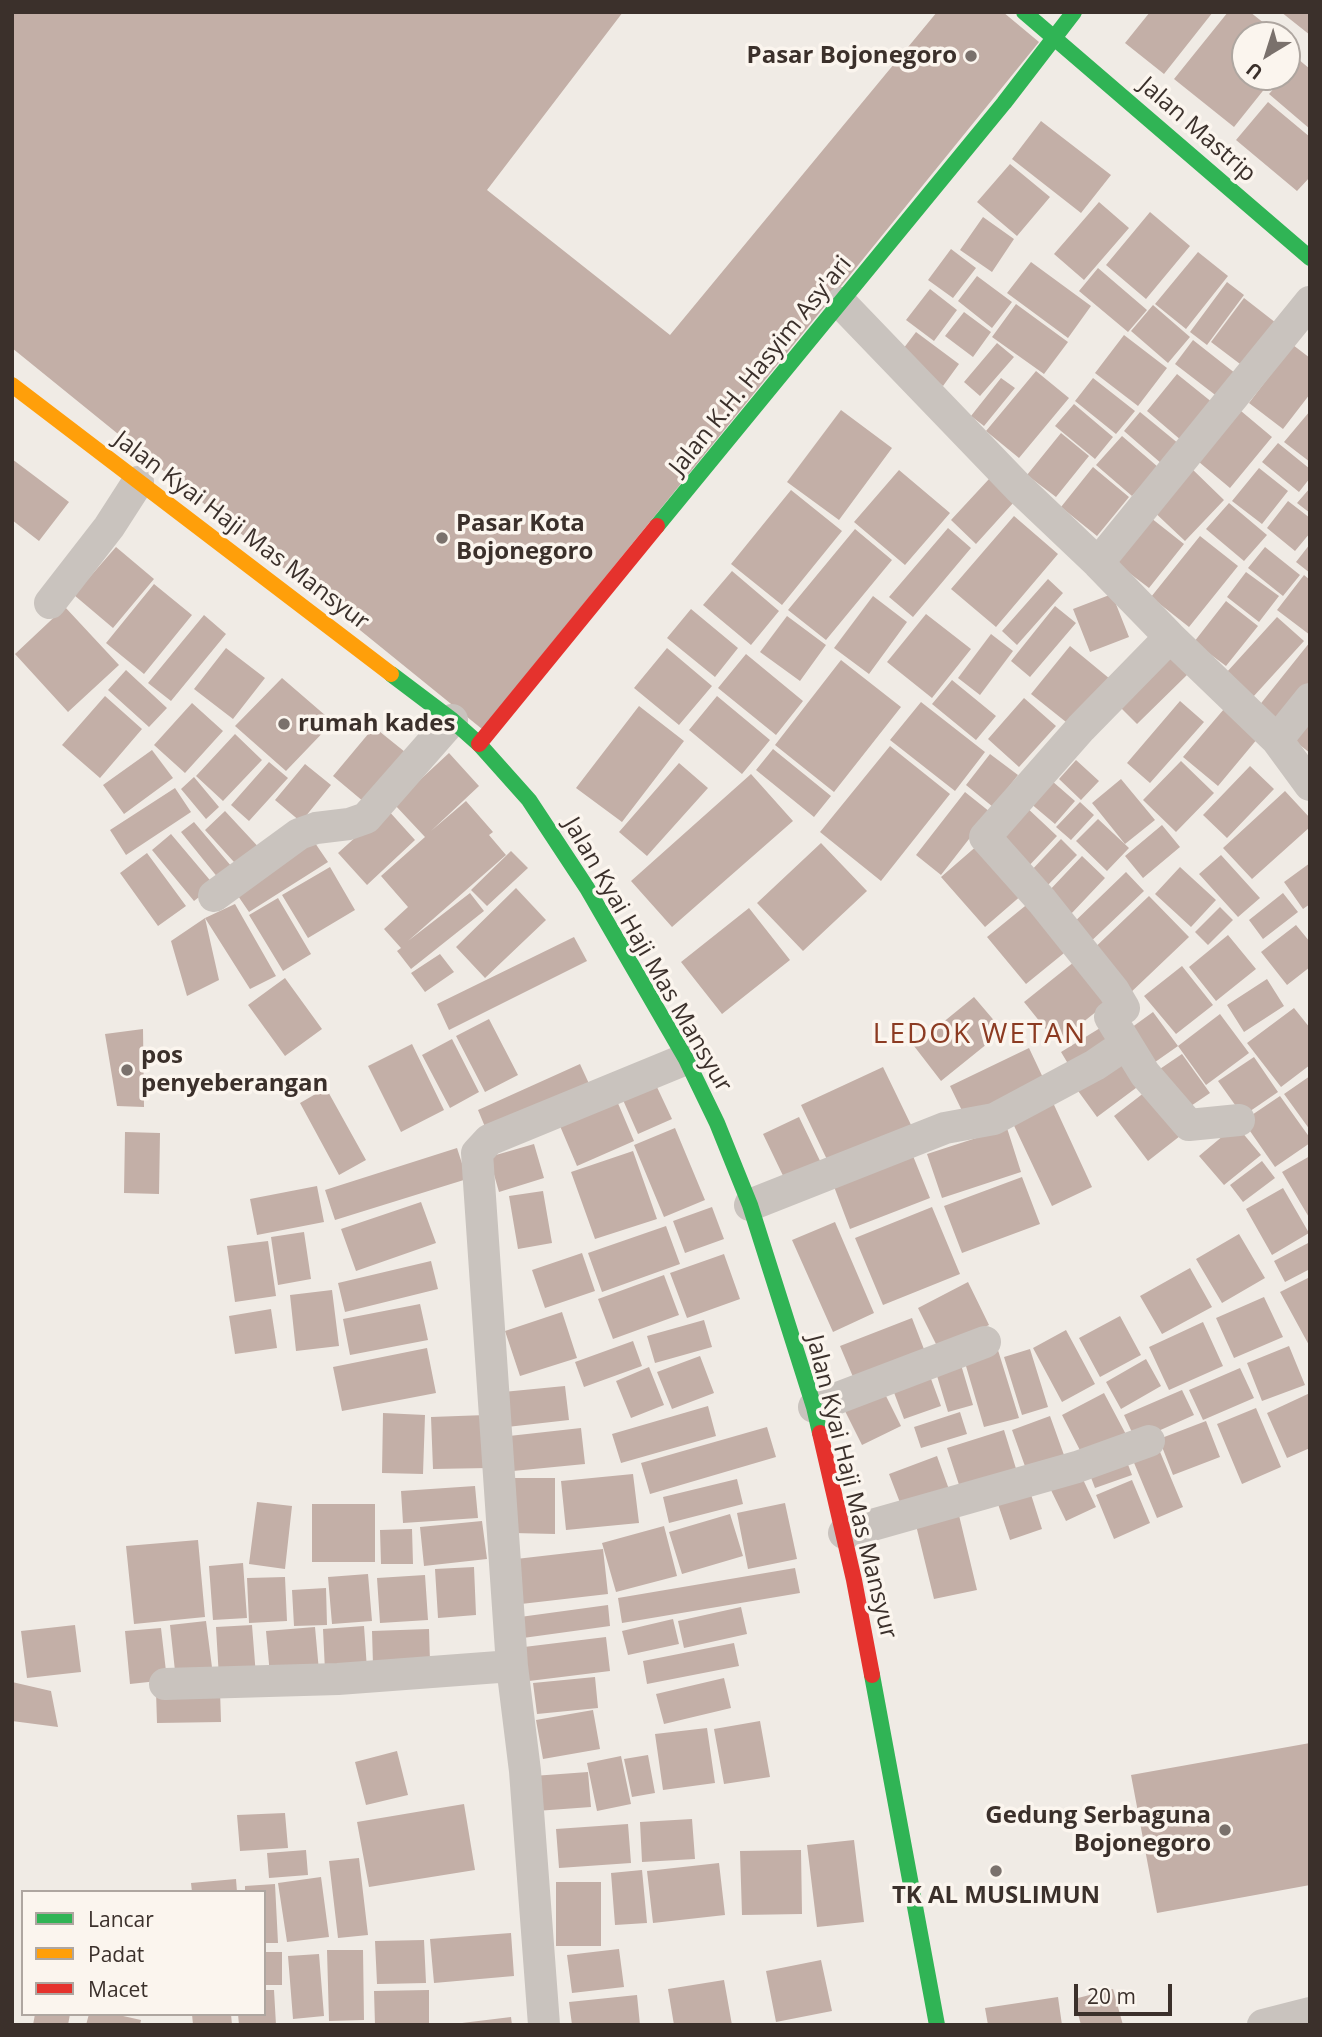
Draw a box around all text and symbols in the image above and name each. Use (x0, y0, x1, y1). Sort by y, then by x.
north arrow (1231, 21, 1301, 91)
place label: Pasar Bojonegoro (747, 42, 957, 70)
marker: Pasar Bojonegoro (963, 48, 979, 64)
text: U (1241, 56, 1268, 86)
street label: Jalan Mastrip (1133, 71, 1261, 189)
street label: Jalan K.H. Hasyim Asy'ari (664, 251, 858, 481)
street label: Jalan Kyai Haji Mas Mansyur (108, 426, 374, 636)
place label: Pasar Kota Bojonegoro (456, 510, 593, 566)
marker: Pasar Kota Bojonegoro (434, 530, 450, 546)
place label: rumah kades (298, 710, 455, 738)
marker: rumah kades (276, 716, 292, 732)
street label: Jalan Kyai Haji Mas Mansyur (557, 813, 737, 1097)
district label: LEDOK WETAN (874, 1018, 1086, 1052)
place label: pos penyeberangan (141, 1042, 328, 1098)
marker: pos penyeberangan (119, 1062, 135, 1078)
street label: Jalan Kyai Haji Mas Mansyur (799, 1332, 903, 1642)
place label: Gedung Serbaguna Bojonegoro (985, 1802, 1211, 1858)
marker: Gedung Serbaguna Bojonegoro (1217, 1822, 1233, 1838)
marker: TK AL MUSLIMUN (988, 1863, 1004, 1879)
place label: TK AL MUSLIMUN (892, 1882, 1100, 1910)
legend (21, 1890, 266, 2016)
text: Lancar (88, 1905, 154, 1933)
text: Padat (88, 1940, 144, 1968)
scale bar (1077, 1970, 1175, 2014)
text: Macet (88, 1975, 148, 2003)
text: 20 m (1087, 1982, 1136, 2010)

